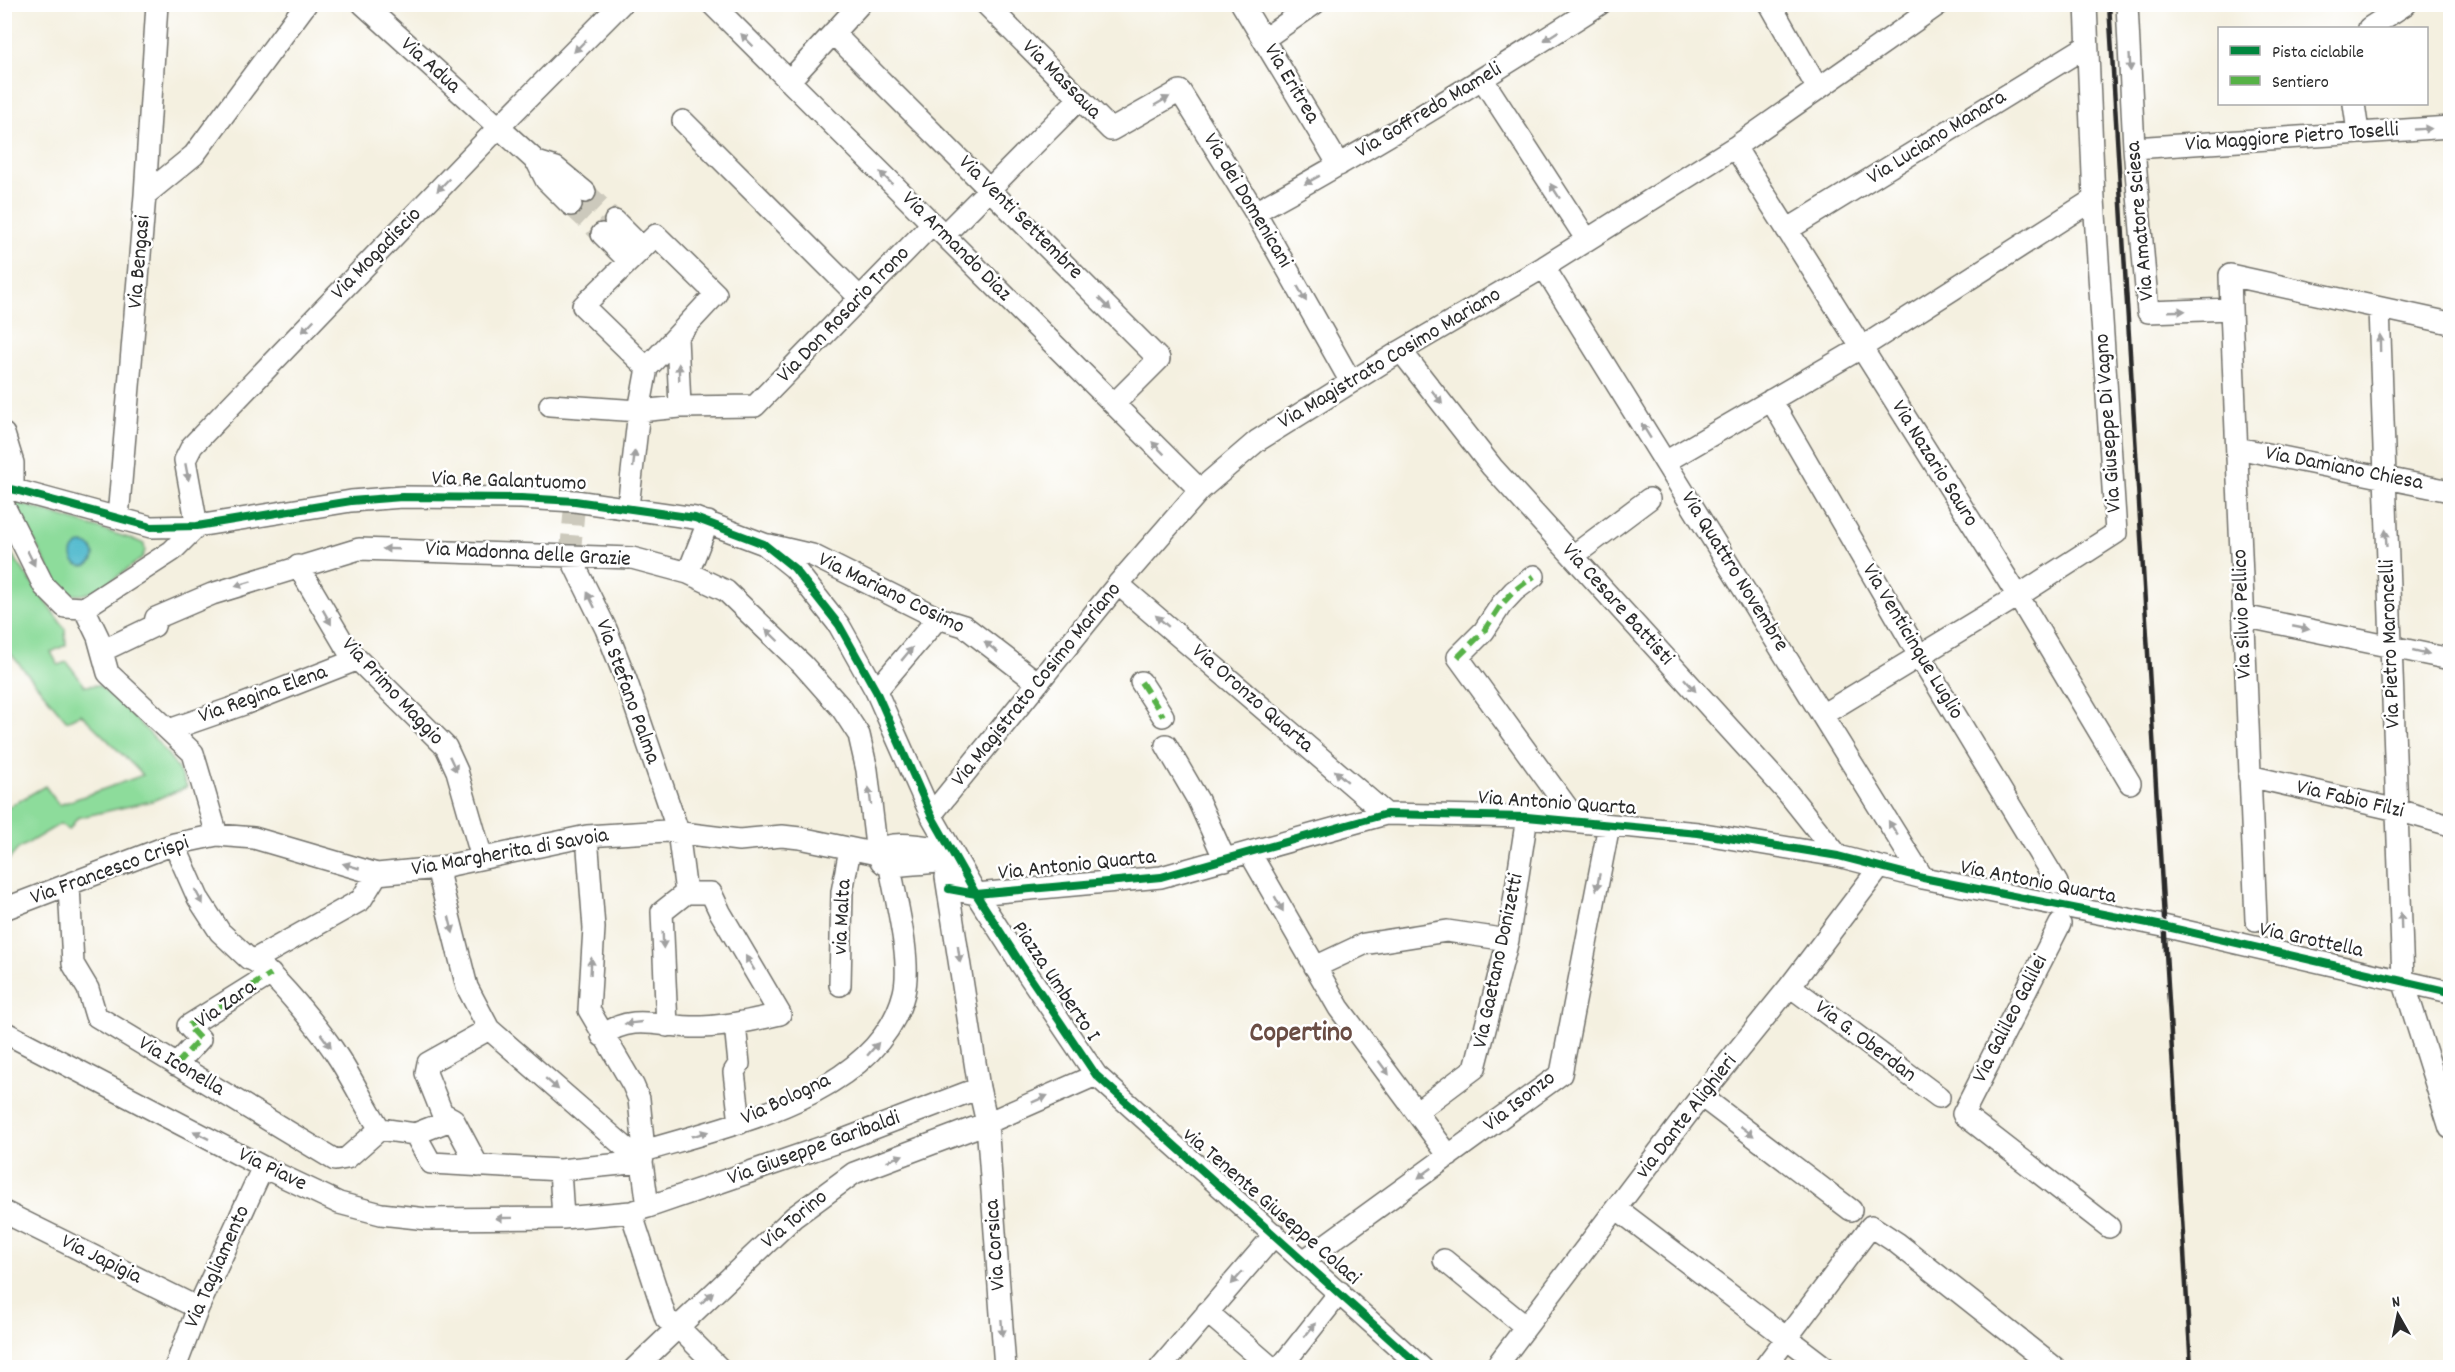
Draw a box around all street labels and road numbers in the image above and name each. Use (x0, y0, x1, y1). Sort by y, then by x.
street label: Via Adua (393, 30, 468, 102)
street label: Via Massaua (1014, 33, 1108, 127)
street label: Via Eritrea (1255, 38, 1327, 130)
street label: Via Goffredo Mameli (1350, 55, 1508, 167)
street label: Via Luciano Manara (1861, 82, 2013, 193)
street label: Via Maggiore Pietro Toselli (2184, 115, 2400, 161)
street label: Via dei Domenicani (1194, 128, 1300, 274)
street label: Via Amatore Sciesa (2119, 139, 2163, 302)
street label: Via Venti Settembre (951, 149, 1089, 287)
street label: Via Armando Diaz (894, 185, 1019, 310)
street label: Via Mogadiscio (325, 200, 429, 308)
street label: Via Bengasi (120, 214, 160, 310)
street label: Via Don Rosario Trono (770, 239, 918, 391)
street label: Via Magistrato Cosimo Mariano (1273, 280, 1507, 438)
street label: Via Giuseppe Di Vagno (2087, 332, 2131, 514)
street label: Via Nazario Sauro (1883, 395, 1985, 533)
street label: Via Damiano Chiesa (2262, 438, 2426, 500)
street label: Via Re Galantuomo (431, 464, 587, 500)
street label: Via Quattro Novembre (1672, 486, 1796, 658)
street label: Via Madonna delle Grazie (424, 534, 632, 576)
street label: Via Cesare Battisti (1553, 537, 1681, 673)
street label: Via Mariano Cosimo (813, 545, 969, 643)
street label: Via Silvio Pellico (2225, 549, 2261, 679)
street label: Via Venticinque Luglio (1853, 558, 1971, 726)
street label: Via Pietro Maroncelli (2373, 559, 2409, 729)
street label: Via Magistrato Cosimo Mariano (945, 576, 1129, 794)
street label: Via Stefano Palma (587, 616, 668, 769)
street label: Via Primo Maggio (333, 631, 451, 753)
street label: Via Oronzo Quarta (1184, 637, 1320, 761)
street label: Via Regina Elena (194, 657, 332, 733)
street label: Via Fabio Filzi (2293, 773, 2407, 827)
street label: Via Antonio Quarta (1477, 783, 1638, 825)
street label: Via Margherita di Savoia (409, 820, 611, 886)
street label: Via Francesco Crispi (27, 828, 193, 914)
street label: Via Antonio Quarta (997, 842, 1158, 890)
street label: Via Antonio Quarta (1957, 853, 2119, 913)
street label: Via Gaetano Donizetti (1465, 871, 1533, 1051)
street label: via Malta (826, 878, 860, 955)
street label: Via Grottella (2256, 915, 2367, 967)
street label: Piazza Umberto I (1003, 916, 1107, 1049)
street label: Via Galileo Galilei (1965, 950, 2057, 1088)
street label: Via Zara (189, 972, 263, 1037)
street label: Via G. Oberdan (1808, 993, 1922, 1091)
street label: Via Iconella (132, 1029, 231, 1105)
street label: via Dante Alighieri (1629, 1048, 1745, 1186)
street label: Via Isonzo (1477, 1064, 1563, 1140)
street label: Via Bologna (736, 1066, 836, 1134)
street label: Via Giuseppe Garibaldi (723, 1103, 905, 1195)
street label: via Tenente Giuseppe Colaci (1175, 1121, 1367, 1293)
street label: Via Piave (232, 1140, 312, 1200)
street label: Via Torino (755, 1183, 835, 1257)
street label: Via Corsica (977, 1198, 1015, 1292)
street label: Via Tagliamento (177, 1201, 259, 1333)
street label: Via Japigia (55, 1227, 147, 1293)

